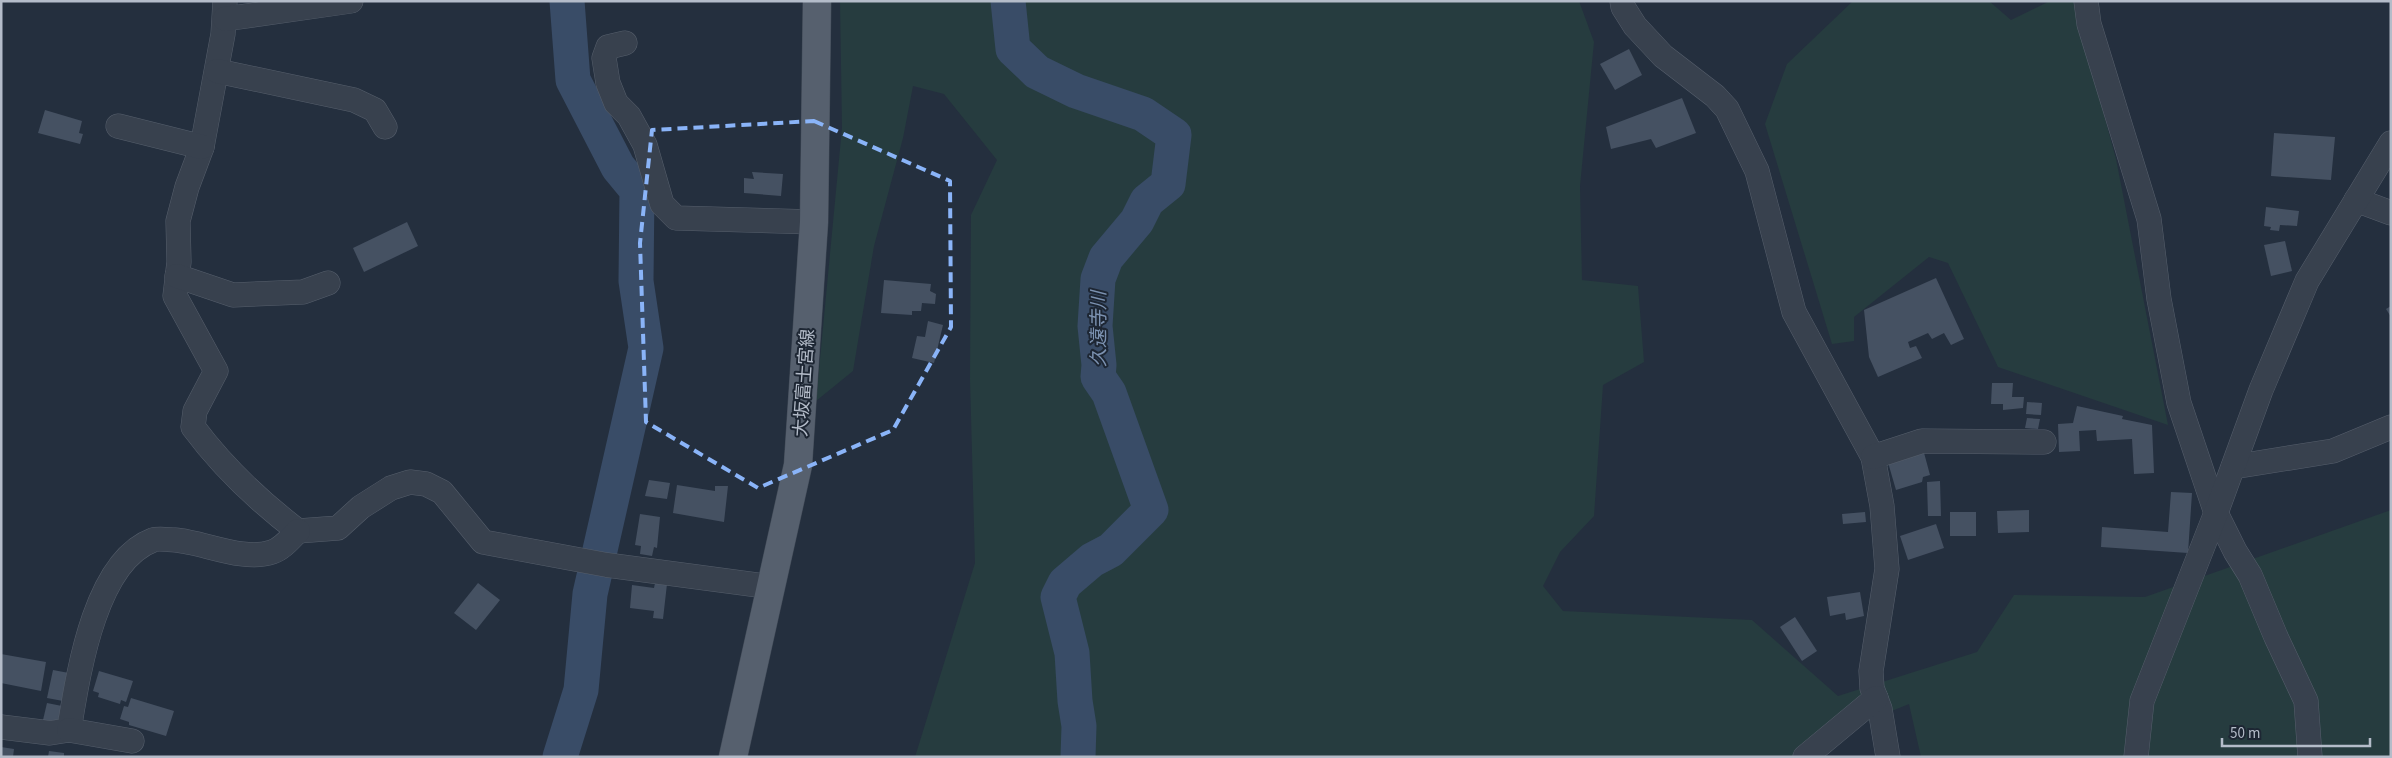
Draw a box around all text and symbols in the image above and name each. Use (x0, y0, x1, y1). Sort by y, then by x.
water label: 久遠寺川 (1086, 289, 1113, 367)
street label: 大坂富士宮線 (788, 328, 821, 438)
scale bar (2222, 716, 2370, 748)
text: 50 m (2230, 723, 2260, 744)

